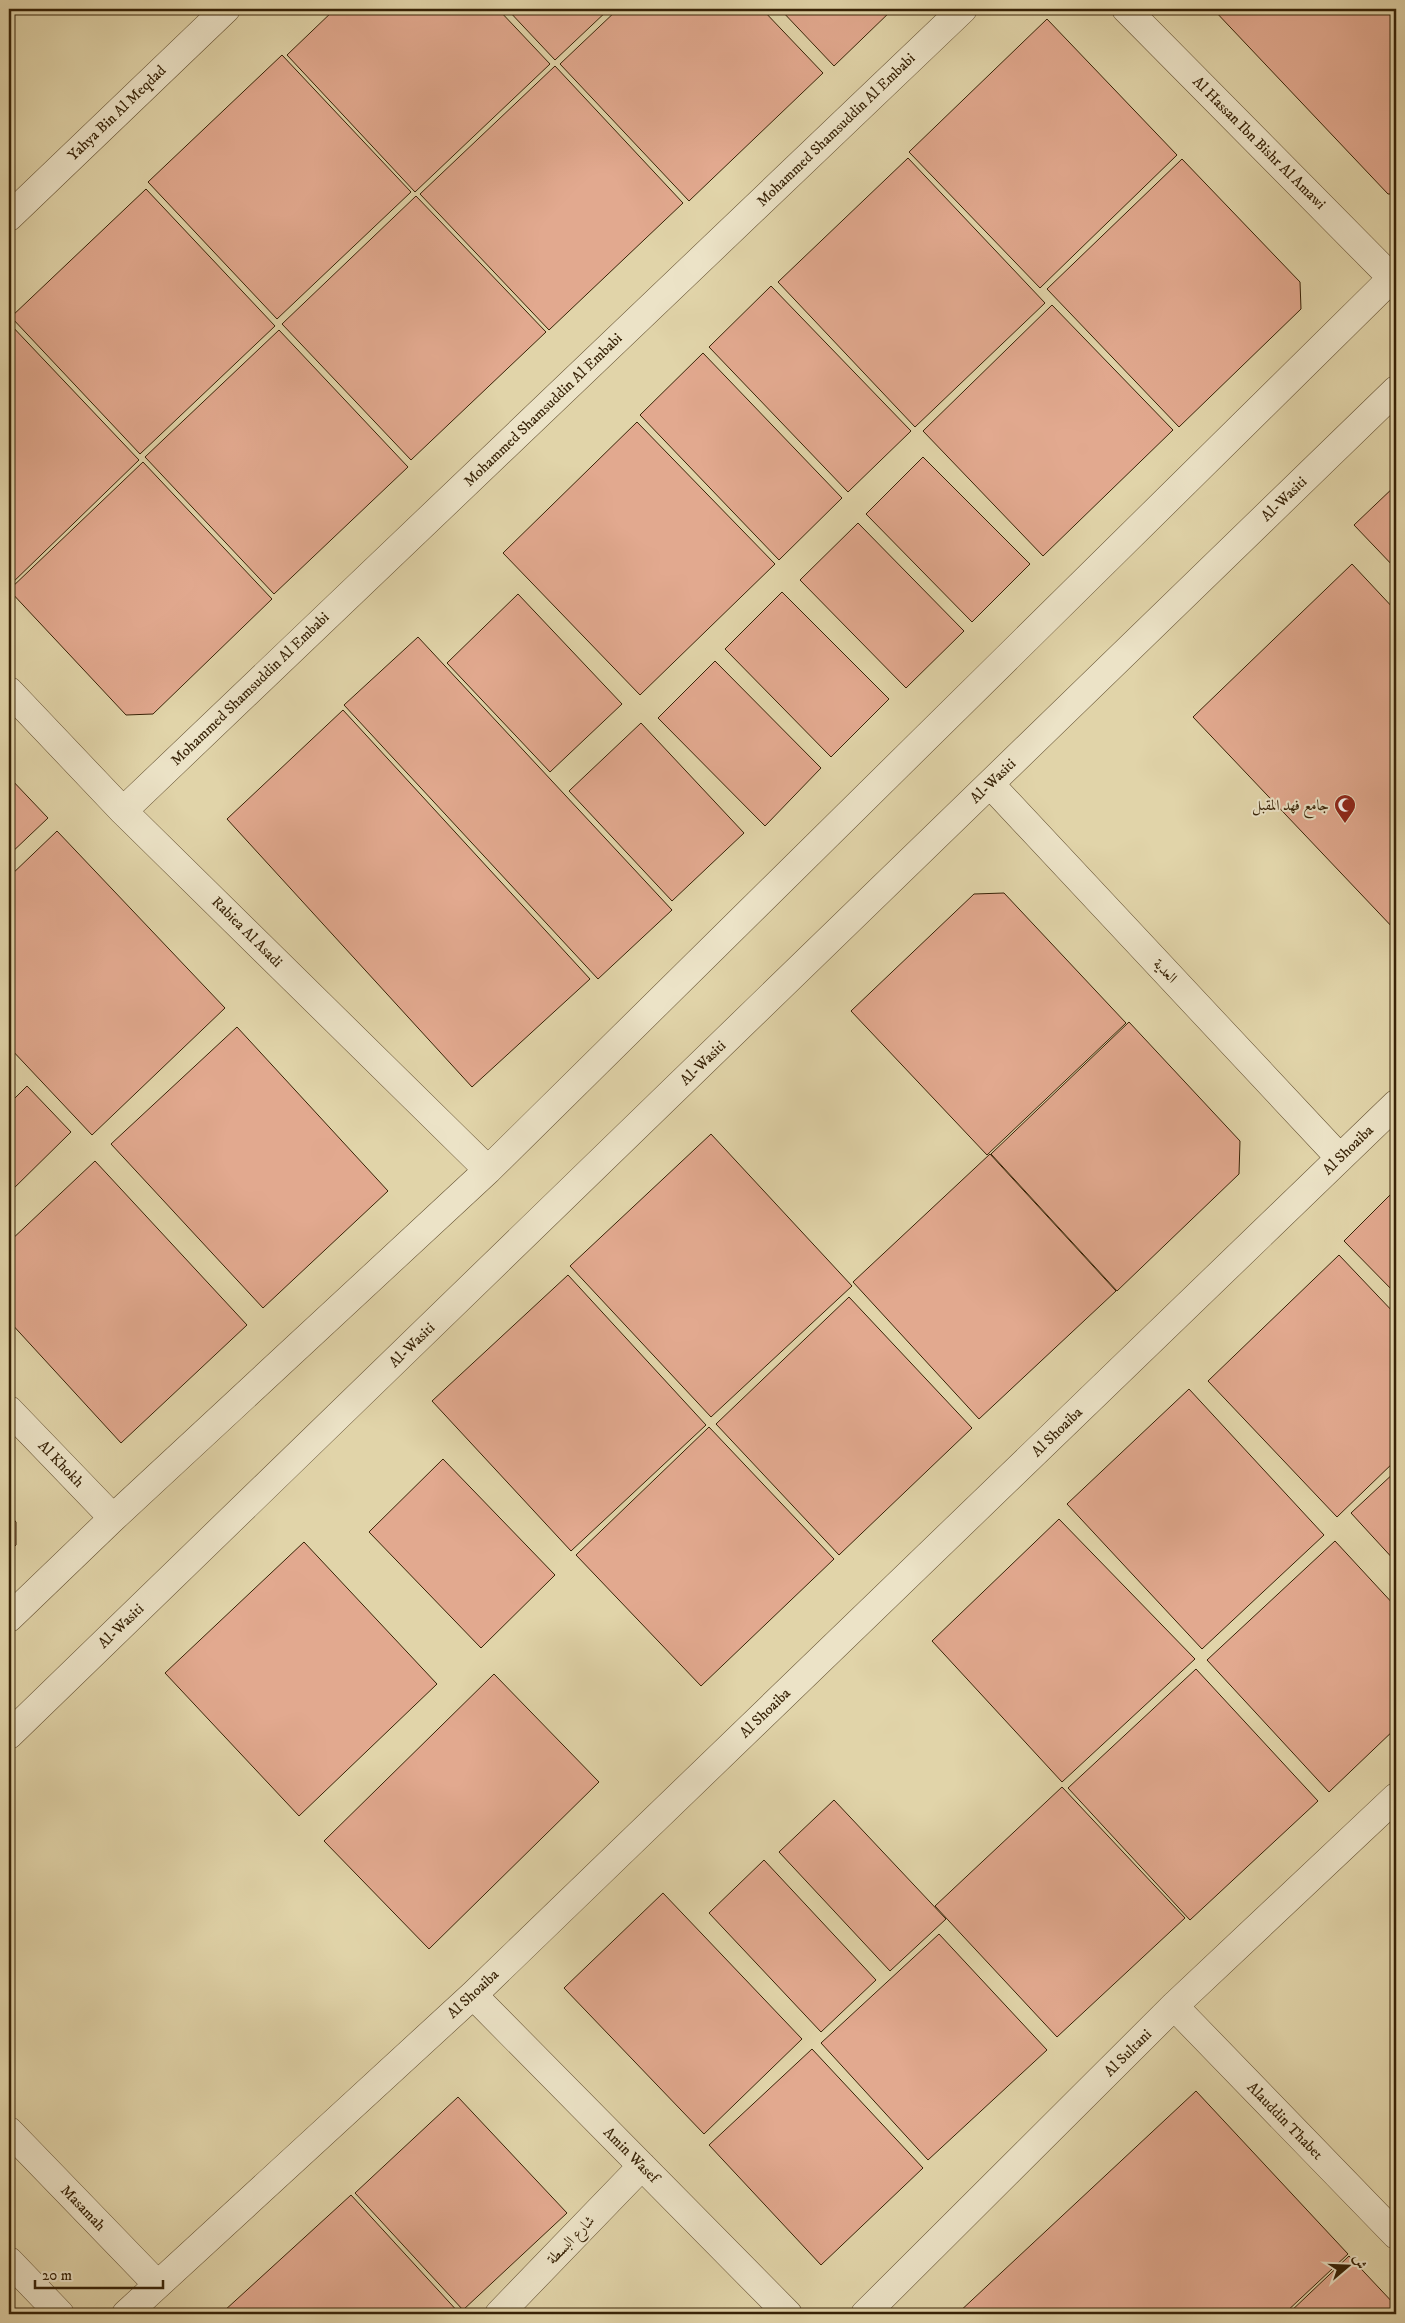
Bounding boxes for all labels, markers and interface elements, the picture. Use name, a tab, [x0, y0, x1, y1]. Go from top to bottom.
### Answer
street label: Mohammed Shamsuddin Al Embabi	[753, 49, 919, 211]
street label: Yahya Bin Al Meqdad	[64, 61, 171, 165]
street label: Al Hassan Ibn Bishr Al Amawi	[1188, 72, 1330, 214]
street label: Mohammed Shamsuddin Al Embabi	[460, 329, 626, 491]
street label: Al-Wasiti	[1257, 472, 1311, 526]
street label: Mohammed Shamsuddin Al Embabi	[167, 608, 333, 770]
street label: Al-Wasiti	[966, 754, 1020, 808]
mosque icon: جامع فهد المقبل	[1333, 793, 1357, 824]
place label: جامع فهد المقبل	[1252, 796, 1329, 819]
street label: Rabiea Al Asadi	[208, 893, 287, 972]
street label: العدية	[1149, 955, 1181, 987]
street label: Al-Wasiti	[676, 1036, 730, 1090]
street label: Al Shoaiba	[1318, 1121, 1378, 1179]
street label: Al-Wasiti	[385, 1318, 439, 1372]
street label: Al Shoaiba	[1027, 1403, 1087, 1461]
street label: Al Khokh	[34, 1436, 88, 1492]
street label: Al-Wasiti	[94, 1599, 148, 1653]
street label: Al Shoaiba	[735, 1684, 795, 1742]
street label: Al Shoaiba	[443, 1965, 503, 2023]
street label: Al Sultani	[1100, 2025, 1156, 2081]
street label: Alauddin Thabet	[1243, 2078, 1327, 2164]
street label: Amin Wasef	[599, 2123, 664, 2188]
street label: Masamah	[56, 2181, 110, 2235]
street label: شارع البسطة	[543, 2211, 601, 2271]
north arrow	[1322, 2240, 1372, 2290]
text: ش	[1349, 2253, 1370, 2272]
scale bar	[35, 2258, 162, 2290]
text: 20 m	[42, 2266, 72, 2285]

